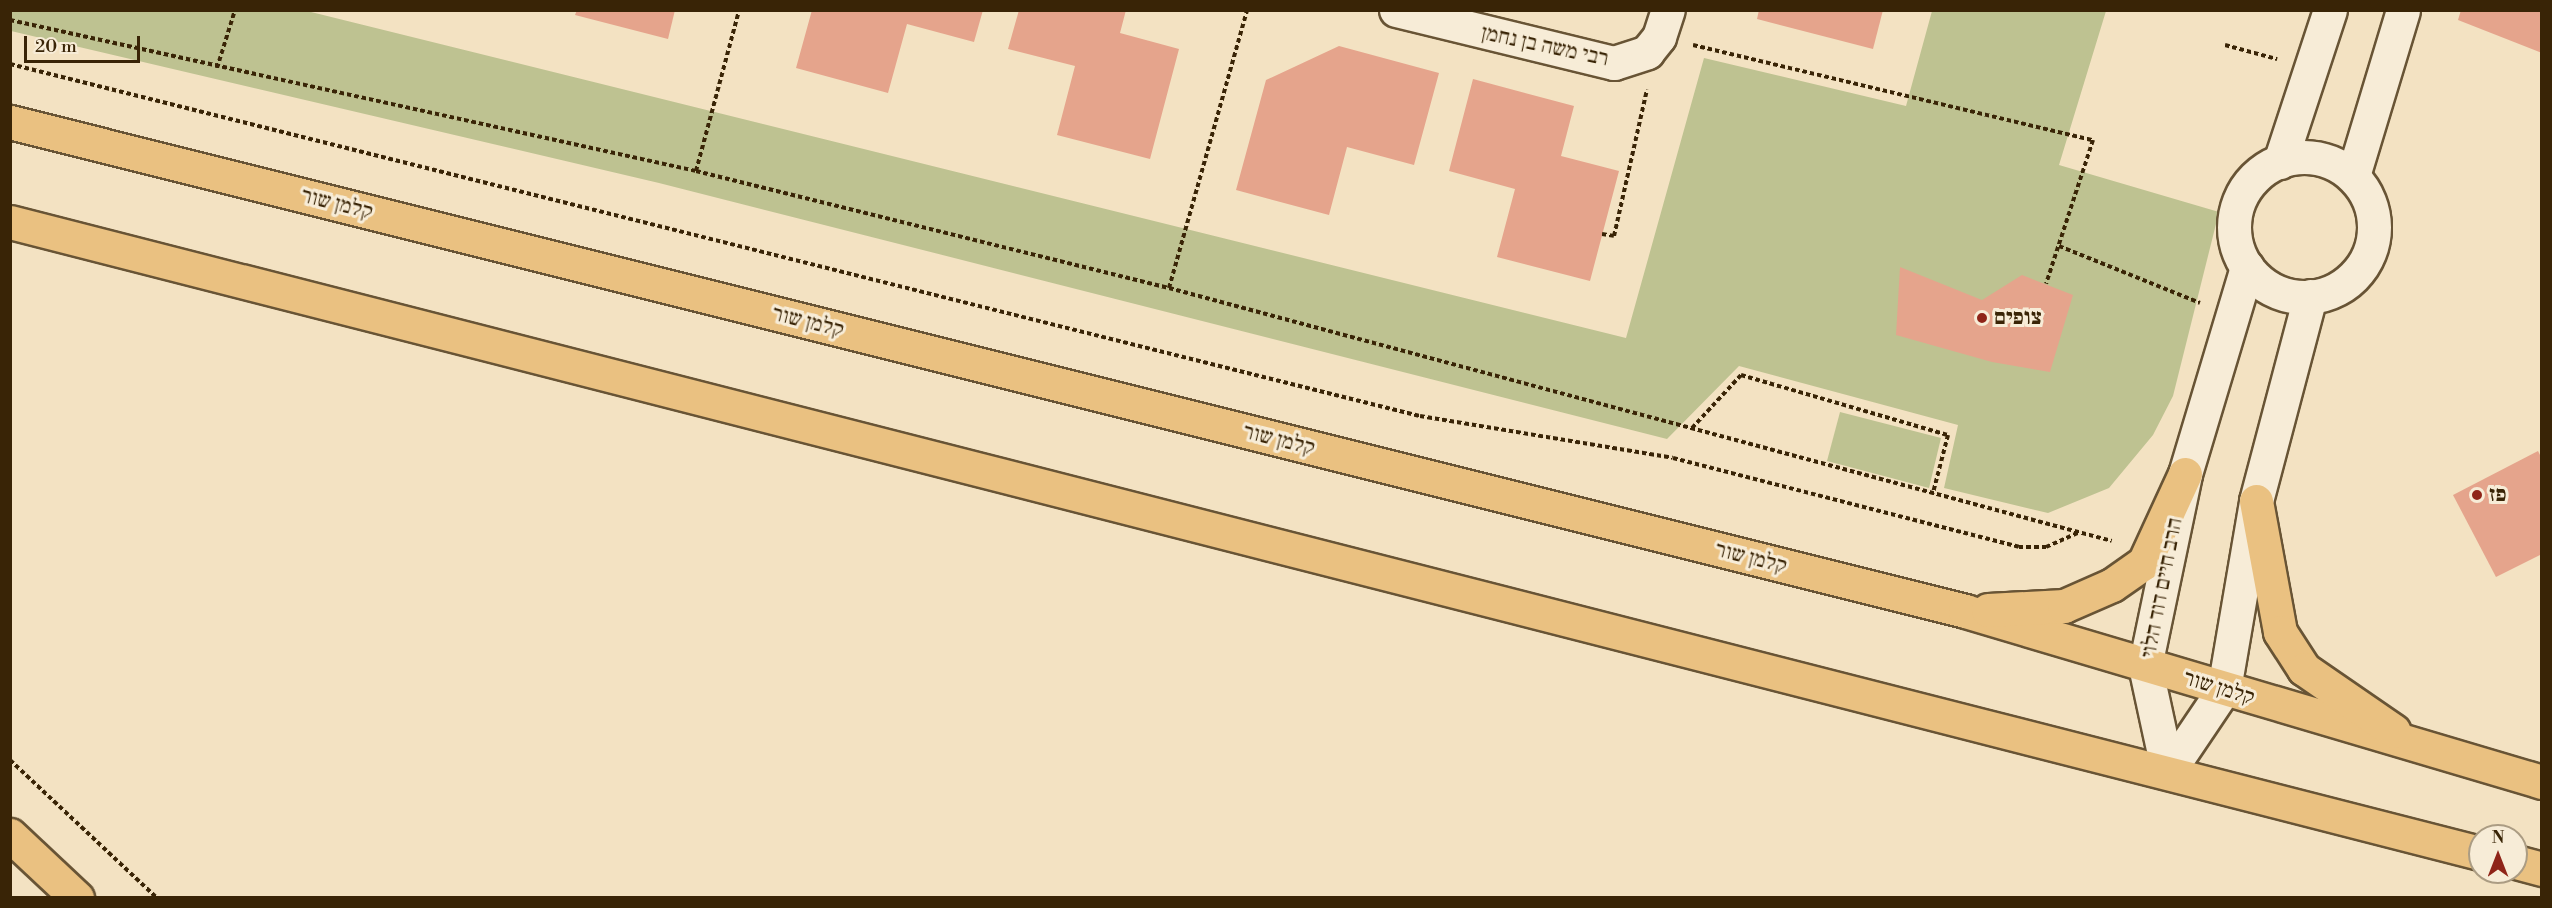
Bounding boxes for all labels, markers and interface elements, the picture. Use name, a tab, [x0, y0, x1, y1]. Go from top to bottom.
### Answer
street label: רבי משה בן נחמן	[1479, 20, 1611, 72]
scale bar	[27, 24, 142, 62]
text: 20 m	[35, 35, 77, 58]
street label: קלמן שור	[298, 182, 376, 226]
street label: קלמן שור	[769, 300, 847, 344]
place label: צופים	[1994, 305, 2042, 331]
marker: צופים	[1975, 311, 1989, 325]
street label: קלמן שור	[1240, 418, 1318, 462]
place label: פז	[2489, 482, 2506, 508]
marker: פז	[2470, 488, 2484, 502]
street label: הרב חיים דוד הלוי	[2135, 516, 2189, 660]
street label: קלמן שור	[1712, 536, 1790, 580]
street label: קלמן שור	[2180, 665, 2258, 711]
north arrow	[2468, 824, 2528, 884]
text: N	[2492, 828, 2504, 848]

